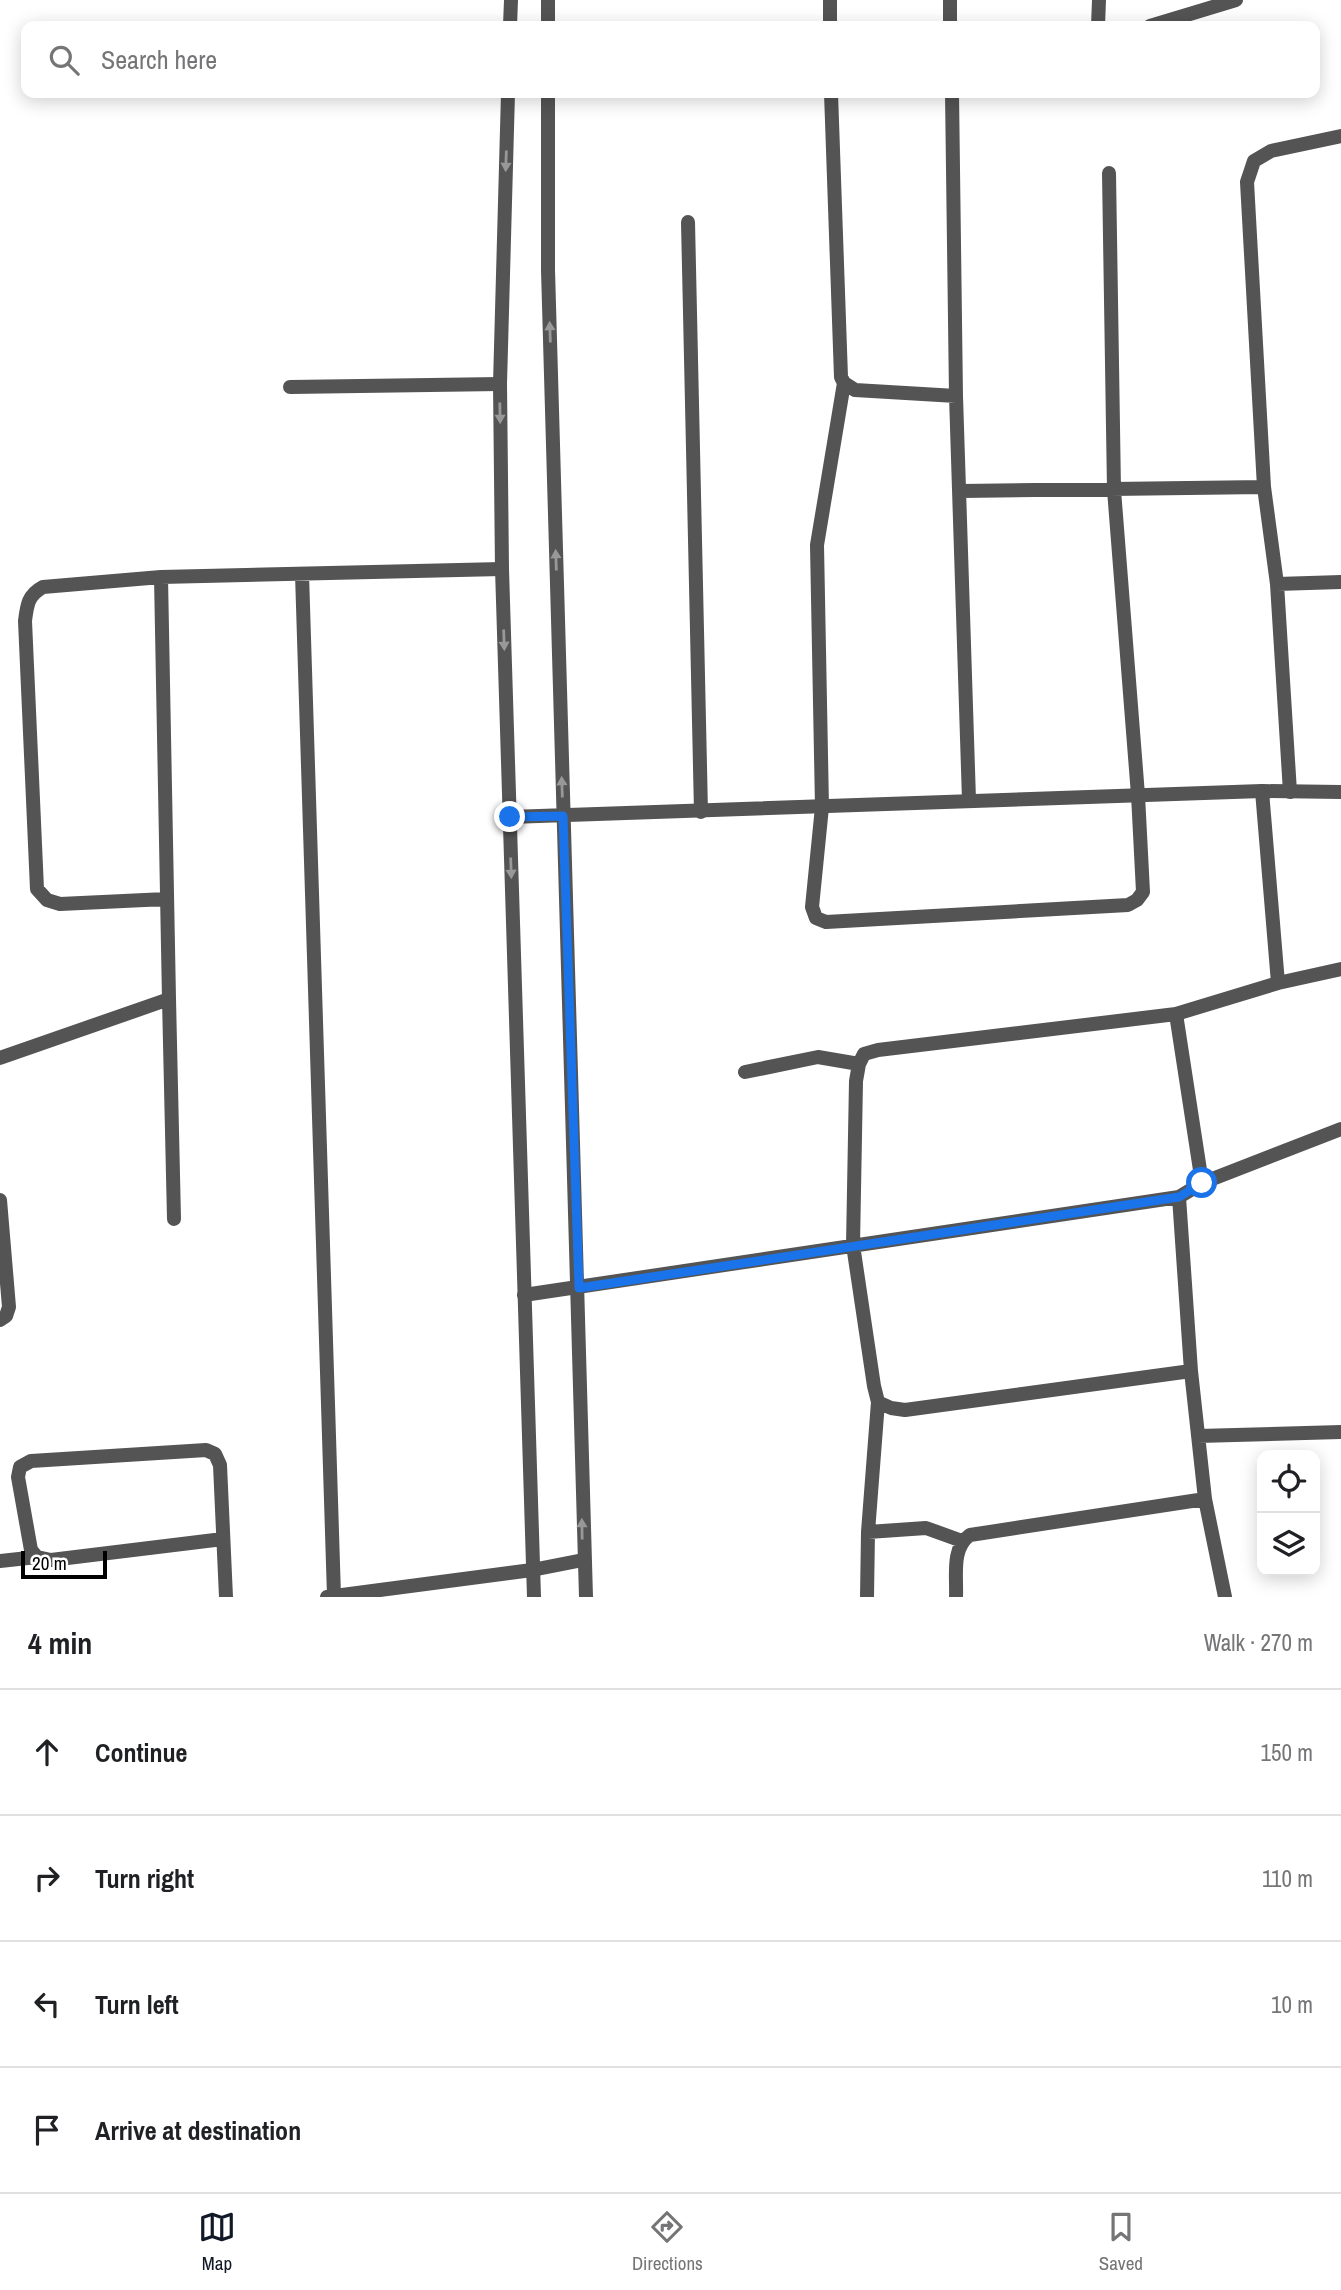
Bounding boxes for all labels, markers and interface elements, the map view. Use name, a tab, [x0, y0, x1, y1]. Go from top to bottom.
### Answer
search box	[21, 21, 1320, 98]
icon: search	[45, 41, 83, 79]
text: Search here	[101, 42, 217, 77]
one-way arrow	[501, 150, 512, 172]
one-way arrow	[544, 321, 556, 343]
one-way arrow	[494, 402, 506, 424]
one-way arrow	[550, 548, 562, 570]
one-way arrow	[499, 630, 510, 652]
one-way arrow	[556, 776, 568, 798]
route end	[494, 801, 525, 832]
one-way arrow	[506, 857, 517, 879]
route start	[1186, 1167, 1217, 1198]
map controls	[1257, 1450, 1320, 1576]
button: locate	[1257, 1450, 1320, 1513]
button: layers	[1257, 1513, 1320, 1576]
one-way arrow	[577, 1518, 588, 1540]
scale bar	[21, 1548, 107, 1580]
text: 20 m	[32, 1550, 67, 1576]
text: 4 min	[28, 1623, 92, 1663]
text: Walk · 270 m	[1204, 1627, 1313, 1658]
icon: ahead	[28, 1733, 66, 1771]
text: Continue	[95, 1735, 187, 1770]
text: 150 m	[1261, 1737, 1313, 1768]
icon: right	[28, 1859, 66, 1897]
text: Turn right	[95, 1861, 194, 1896]
text: 110 m	[1262, 1863, 1313, 1894]
icon: left	[28, 1985, 66, 2023]
text: Turn left	[95, 1987, 179, 2022]
text: 10 m	[1271, 1989, 1313, 2020]
icon: arrive	[28, 2111, 66, 2149]
text: Arrive at destination	[95, 2113, 301, 2148]
tab: Map	[198, 2208, 236, 2276]
tab: Directions	[632, 2208, 703, 2276]
tab: Saved	[1099, 2208, 1143, 2276]

